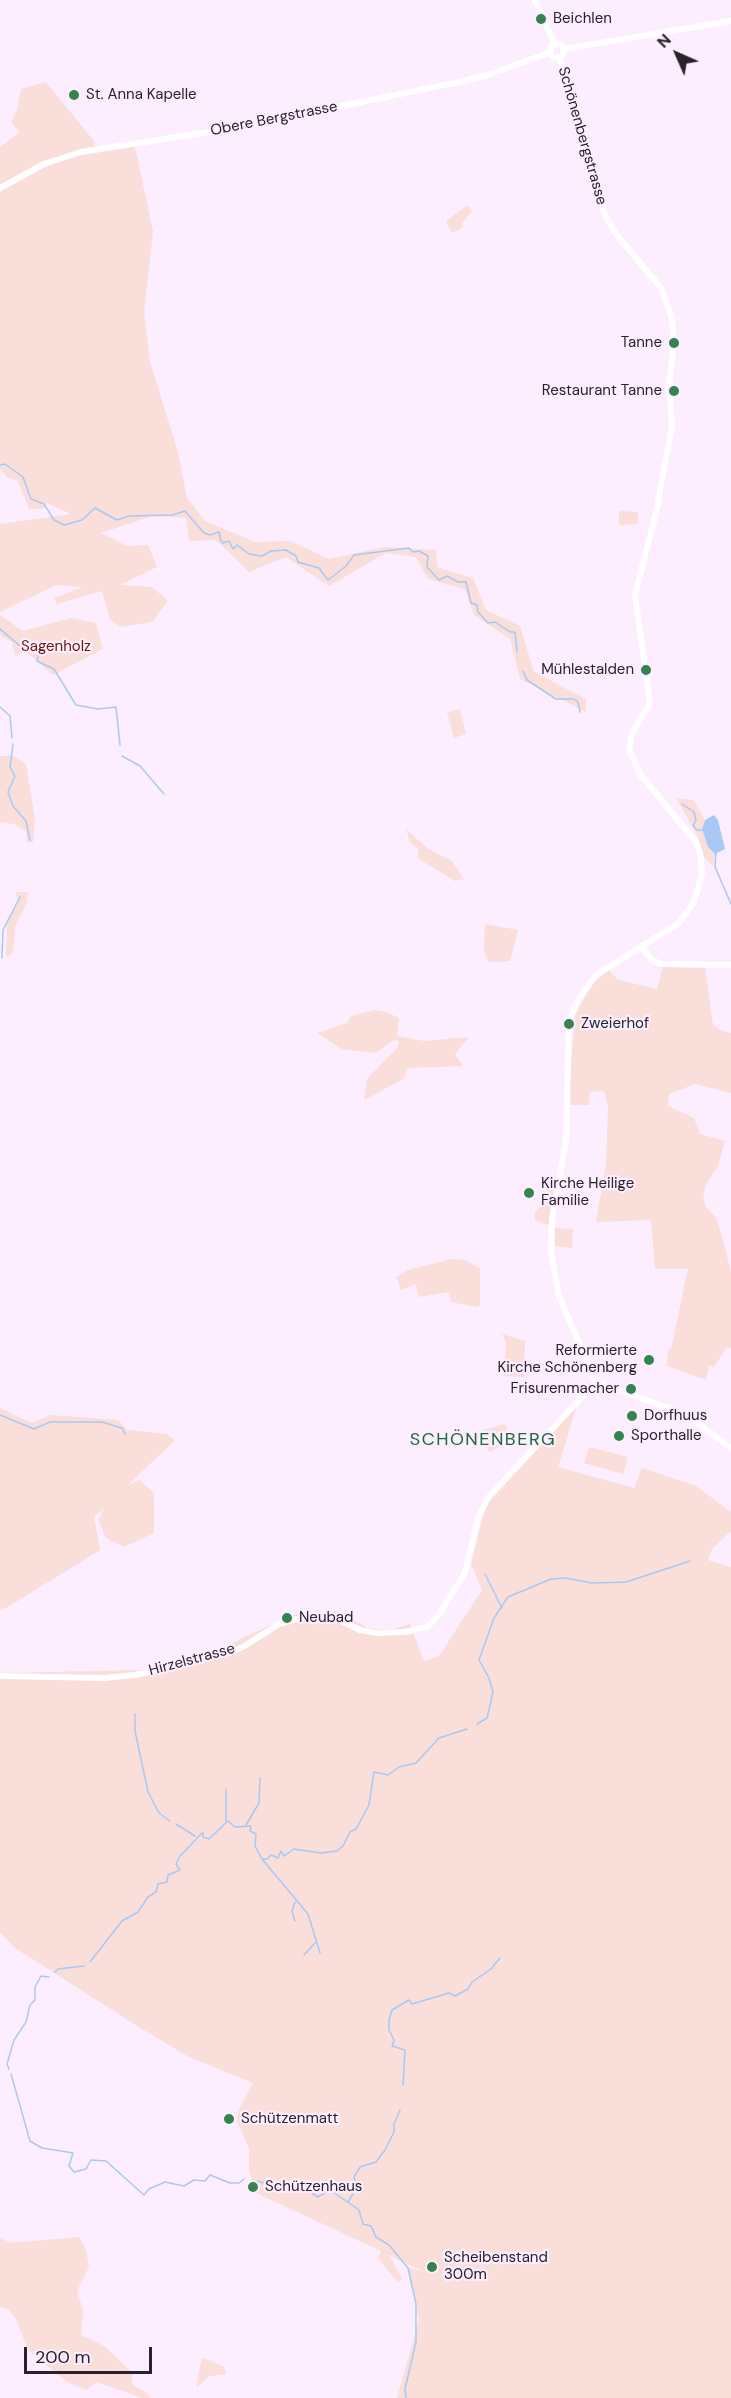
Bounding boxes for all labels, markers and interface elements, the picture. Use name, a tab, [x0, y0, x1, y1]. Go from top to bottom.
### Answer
place label: Beichlen	[553, 10, 612, 28]
marker: Beichlen	[534, 12, 548, 26]
north arrow	[647, 24, 707, 84]
text: N	[652, 29, 675, 52]
street label: Schönenbergstrasse	[554, 65, 610, 207]
place label: St. Anna Kapelle	[86, 86, 197, 104]
marker: St. Anna Kapelle	[67, 88, 81, 102]
street label: Obere Bergstrasse	[209, 98, 339, 140]
place label: Tanne	[621, 334, 662, 352]
marker: Tanne	[667, 336, 681, 350]
place label: Restaurant Tanne	[542, 382, 662, 400]
marker: Restaurant Tanne	[667, 384, 681, 398]
park label: Sagenholz	[21, 638, 91, 656]
place label: Mühlestalden	[541, 661, 634, 679]
marker: Mühlestalden	[639, 663, 653, 677]
place label: Zweierhof	[581, 1015, 649, 1033]
marker: Zweierhof	[562, 1017, 576, 1031]
place label: Kirche Heilige Familie	[541, 1175, 634, 1210]
marker: Kirche Heilige Familie	[522, 1186, 536, 1200]
place label: Reformierte Kirche Schönenberg	[497, 1342, 637, 1377]
marker: Reformierte Kirche Schönenberg	[642, 1353, 656, 1367]
place label: Frisurenmacher	[511, 1380, 619, 1398]
marker: Frisurenmacher	[624, 1382, 638, 1396]
place label: Dorfhuus	[644, 1407, 707, 1425]
marker: Dorfhuus	[625, 1409, 639, 1423]
place label: Sporthalle	[631, 1427, 701, 1445]
district label: SCHÖNENBERG	[410, 1429, 556, 1451]
marker: Sporthalle	[612, 1429, 626, 1443]
place label: Neubad	[299, 1609, 353, 1627]
marker: Neubad	[280, 1611, 294, 1625]
street label: Hirzelstrasse	[147, 1640, 237, 1680]
place label: Schützenmatt	[241, 2110, 338, 2128]
marker: Schützenmatt	[222, 2112, 236, 2126]
place label: Schützenhaus	[265, 2178, 362, 2196]
marker: Schützenhaus	[246, 2180, 260, 2194]
place label: Scheibenstand 300m	[444, 2249, 548, 2284]
marker: Scheibenstand 300m	[425, 2260, 439, 2274]
scale bar	[27, 2335, 154, 2373]
text: 200 m	[35, 2345, 91, 2369]

